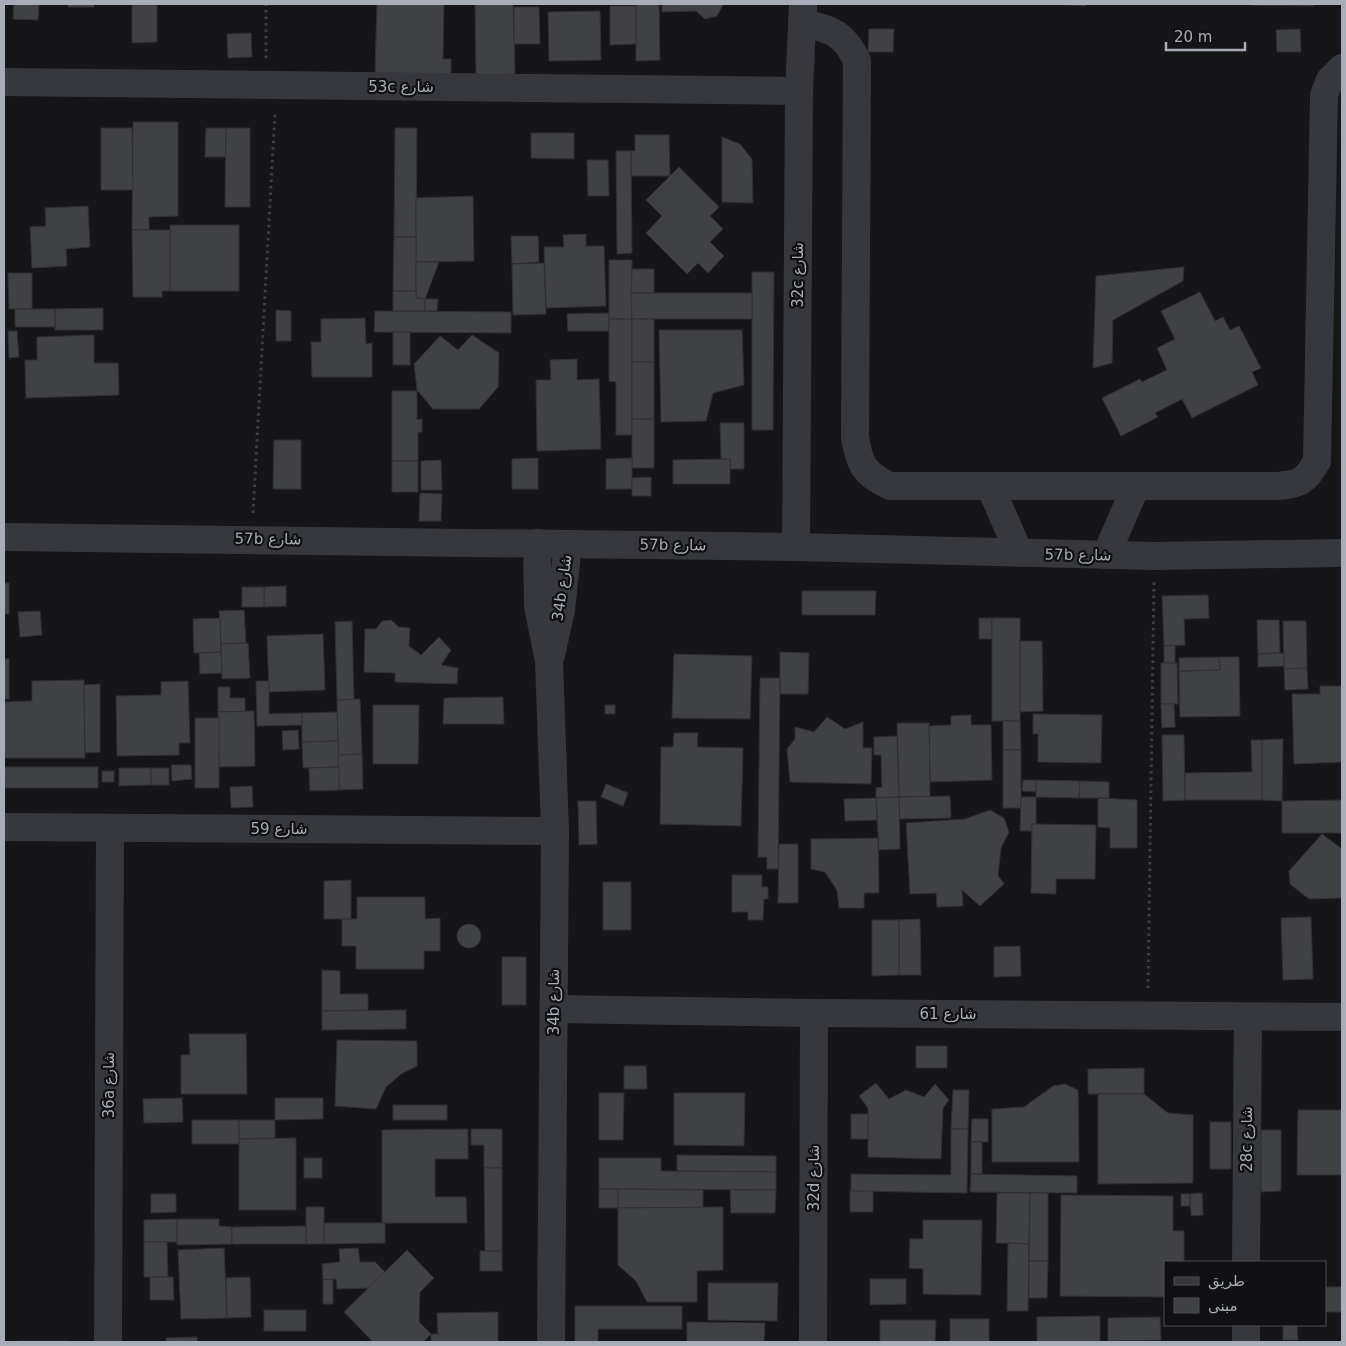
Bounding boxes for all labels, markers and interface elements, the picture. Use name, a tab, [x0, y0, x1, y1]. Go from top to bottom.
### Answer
scale bar	[1166, 20, 1245, 52]
text: 20 m	[1174, 28, 1212, 46]
street label: 53c شارع	[368, 78, 434, 96]
street label: 32c شارع	[789, 242, 807, 308]
street label: 57b شارع	[234, 529, 302, 549]
street label: 57b شارع	[639, 535, 707, 555]
street label: 57b شارع	[1044, 545, 1112, 565]
street label: 34b شارع	[548, 554, 576, 622]
street label: شارع 59	[250, 820, 308, 838]
street label: 34b شارع	[545, 969, 563, 1035]
street label: شارع 61	[919, 1005, 977, 1023]
street label: 36a شارع	[100, 1052, 118, 1118]
street label: 28c شارع	[1238, 1106, 1256, 1172]
street label: 32d شارع	[805, 1145, 823, 1211]
legend	[1164, 1261, 1326, 1326]
text: طريق	[1208, 1272, 1245, 1290]
text: مبنى	[1208, 1297, 1238, 1315]

